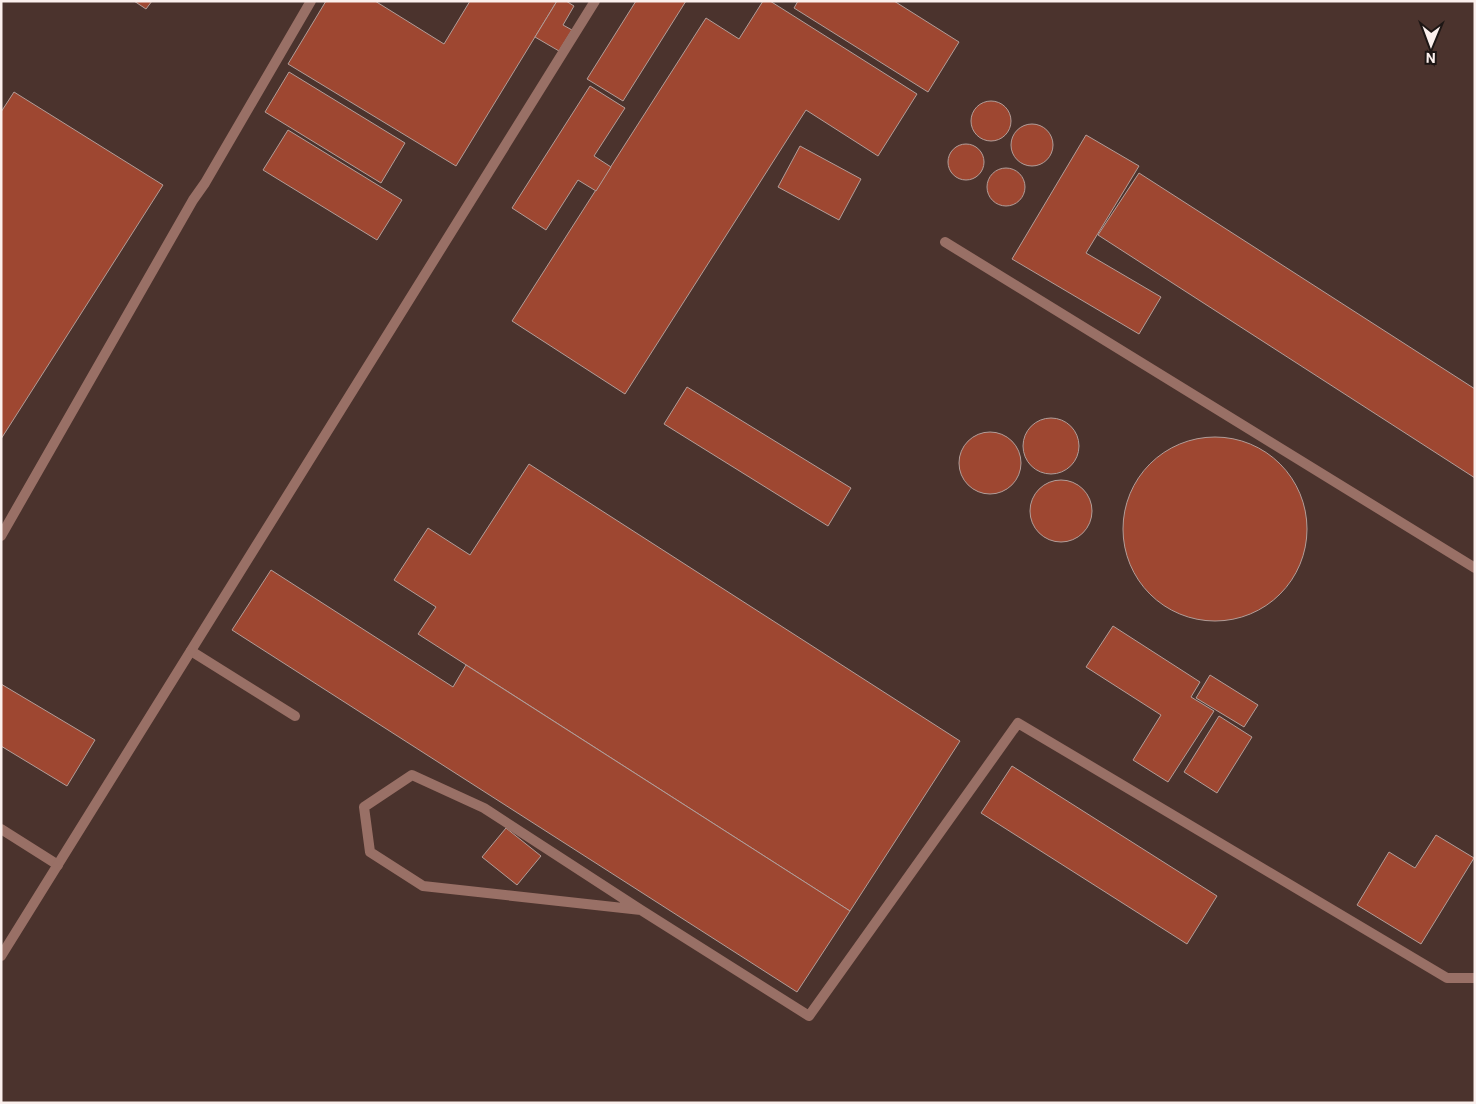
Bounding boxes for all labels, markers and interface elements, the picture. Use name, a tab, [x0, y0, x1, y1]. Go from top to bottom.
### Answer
north arrow	[1406, 20, 1456, 70]
text: N	[1426, 50, 1436, 66]

